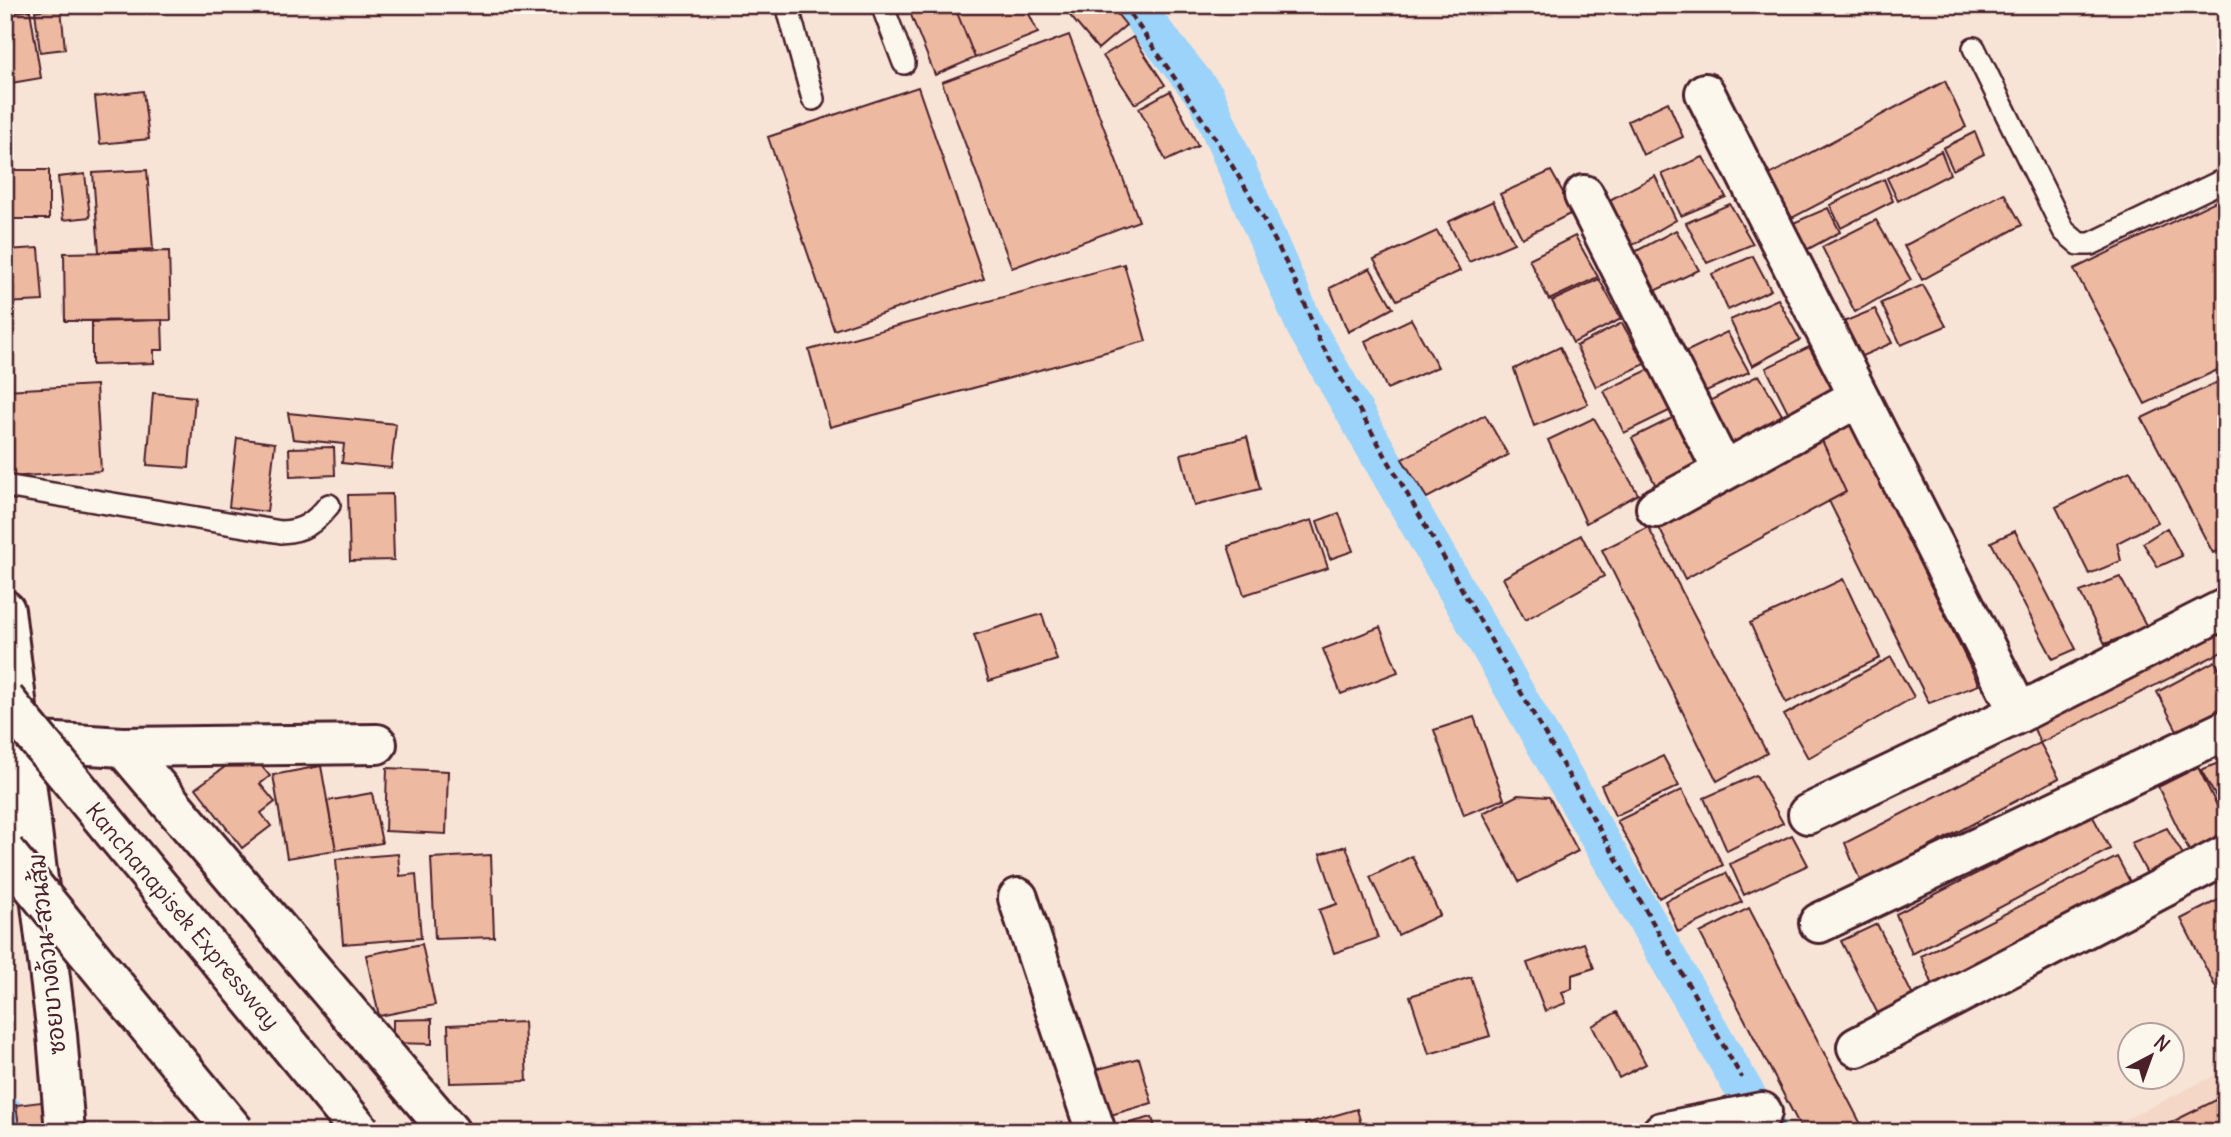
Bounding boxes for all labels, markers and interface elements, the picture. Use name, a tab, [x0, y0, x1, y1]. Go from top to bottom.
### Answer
street label: Kanchanapisek Expressway	[80, 796, 287, 1035]
street label: ซอยบางด้วน-สวนส้ม	[22, 852, 71, 1056]
north arrow	[2116, 1021, 2186, 1092]
text: N	[2149, 1030, 2175, 1057]

